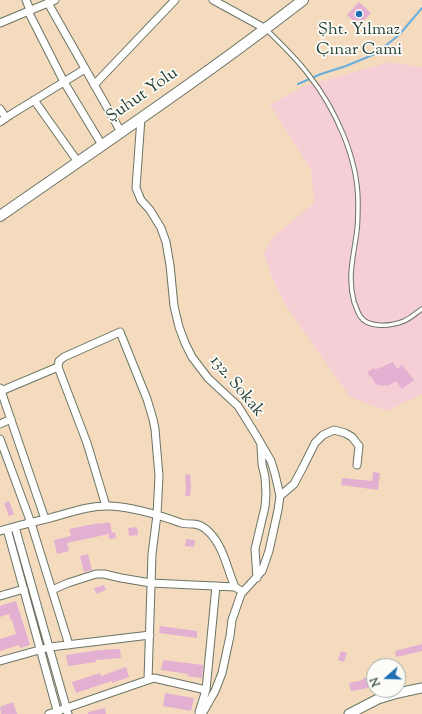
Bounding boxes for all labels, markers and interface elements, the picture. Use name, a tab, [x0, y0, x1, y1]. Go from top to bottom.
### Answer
marker: Şht. Yılmaz Çınar Cami	[354, 9, 364, 19]
place label: Şht. Yılmaz Çınar Cami	[316, 21, 402, 61]
street label: Şuhut Yolu	[103, 64, 183, 128]
street label: 132. Sokak	[204, 352, 268, 422]
north arrow	[366, 658, 406, 698]
text: N	[367, 675, 385, 689]

